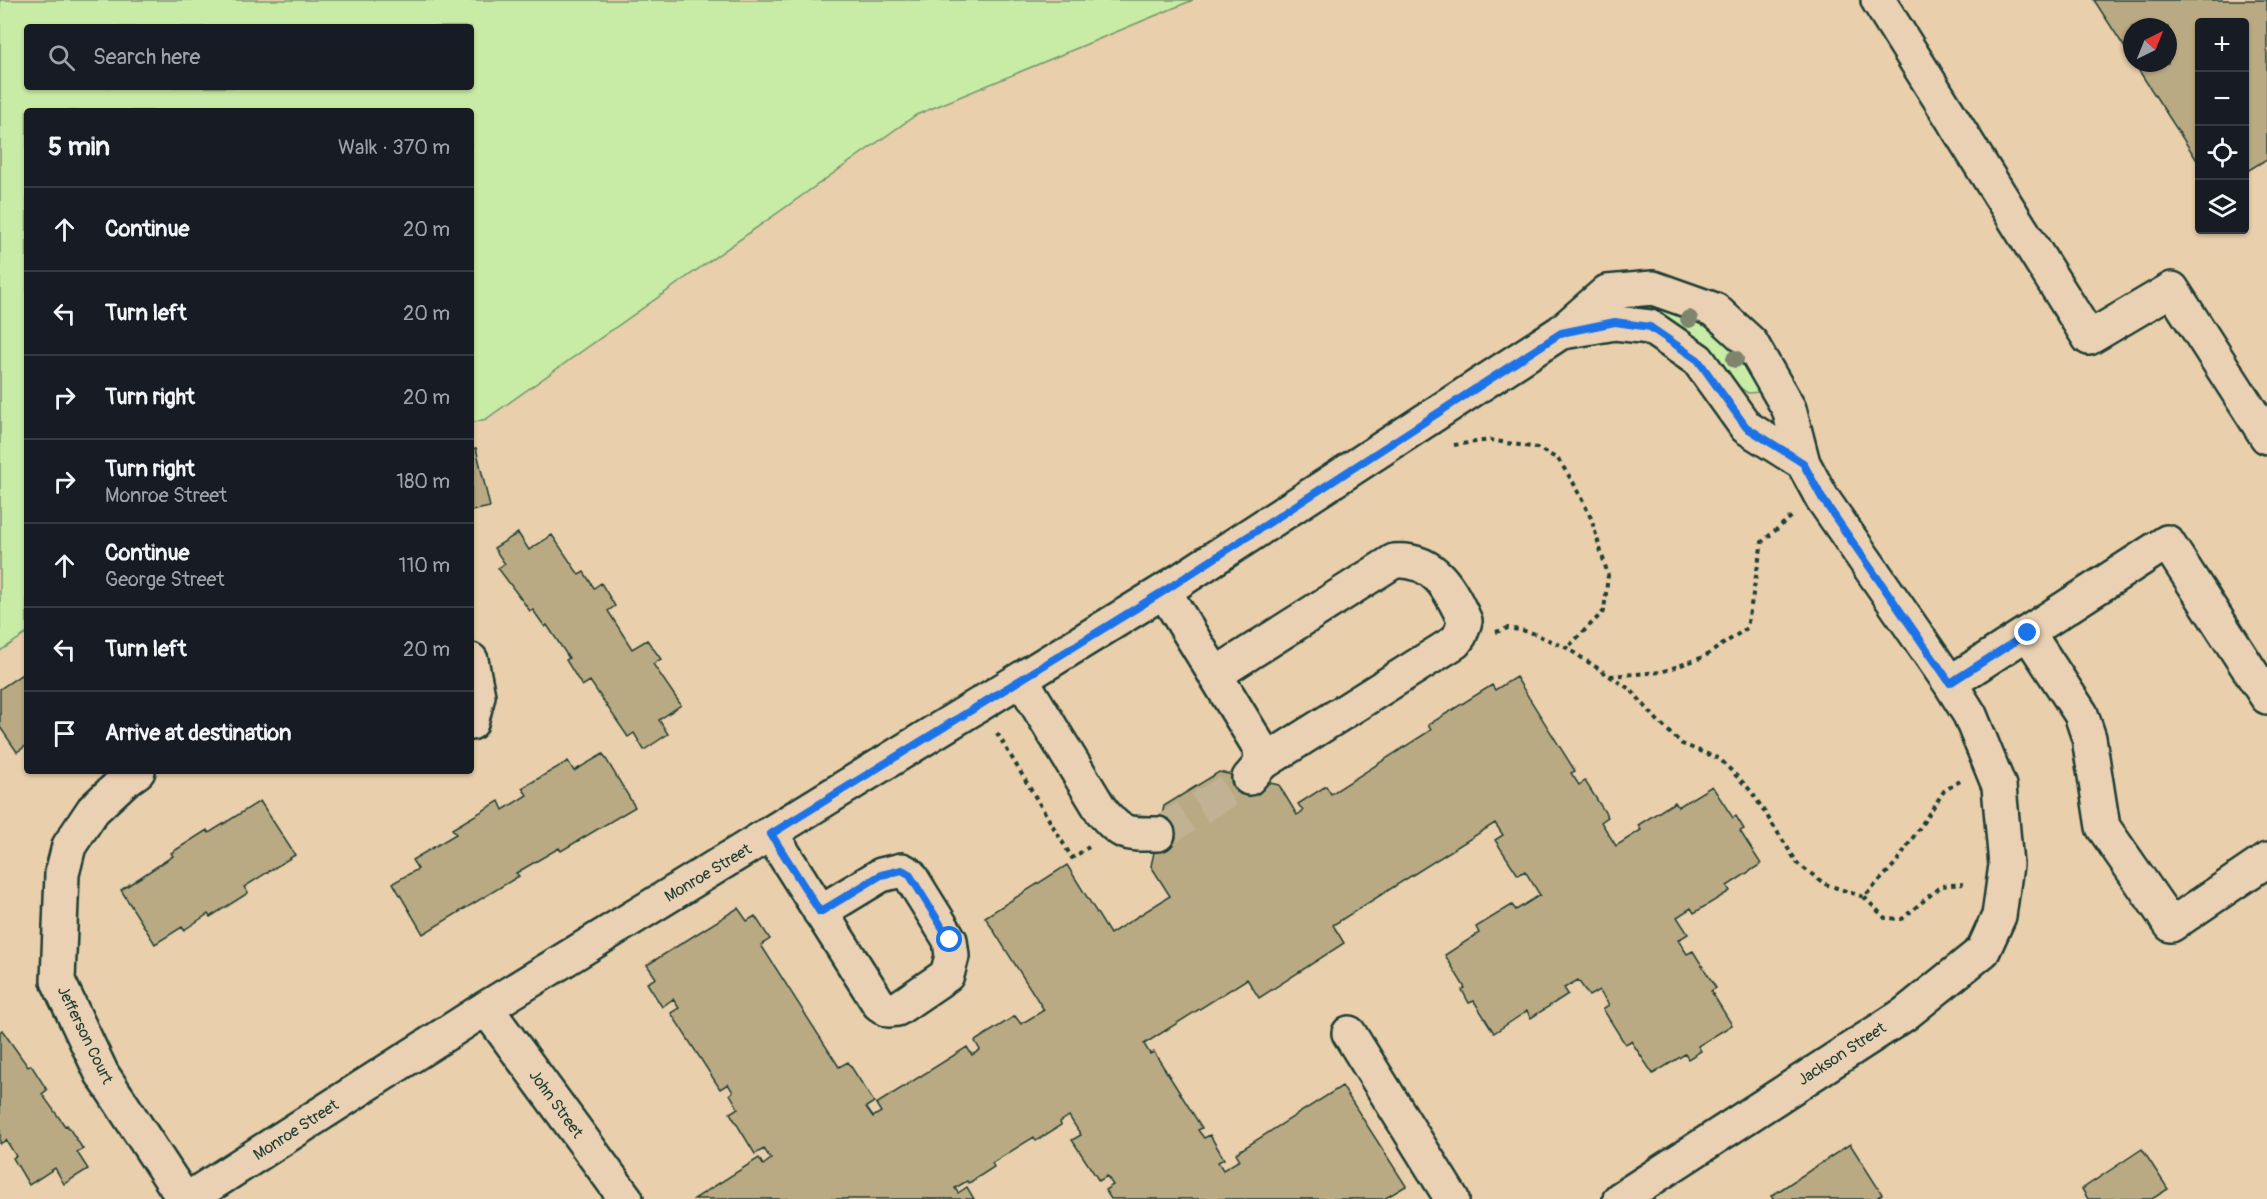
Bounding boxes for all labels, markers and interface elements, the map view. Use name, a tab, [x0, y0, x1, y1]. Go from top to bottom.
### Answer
north arrow	[2123, 18, 2177, 72]
map controls	[2195, 18, 2249, 234]
button: +	[2195, 18, 2249, 72]
search box	[24, 24, 474, 90]
icon: search	[45, 41, 78, 74]
text: Search here	[93, 43, 200, 71]
button: −	[2195, 72, 2249, 126]
button: locate	[2195, 126, 2249, 180]
text: 5 min	[48, 131, 110, 163]
text: Walk · 370 m	[338, 135, 450, 160]
button: layers	[2195, 180, 2249, 234]
icon: ahead	[48, 213, 81, 246]
text: Continue	[105, 215, 189, 243]
text: 20 m	[403, 217, 450, 242]
icon: left	[48, 297, 81, 330]
text: Turn left	[105, 299, 187, 327]
text: 20 m	[403, 301, 450, 326]
icon: right	[48, 381, 81, 414]
text: Turn right	[105, 383, 195, 411]
text: 20 m	[403, 385, 450, 410]
text: Turn right	[105, 455, 195, 483]
icon: right	[48, 465, 81, 498]
text: 180 m	[396, 469, 450, 494]
text: Monroe Street	[105, 483, 227, 508]
text: Continue	[105, 539, 189, 567]
icon: ahead	[48, 549, 81, 582]
text: 110 m	[399, 553, 450, 578]
text: George Street	[105, 567, 225, 592]
route end	[2014, 619, 2040, 645]
icon: left	[48, 633, 81, 666]
text: Turn left	[105, 635, 187, 663]
text: 20 m	[403, 637, 450, 662]
icon: arrive	[48, 717, 81, 750]
text: Arrive at destination	[105, 719, 291, 747]
street label: Monroe Street	[661, 839, 756, 907]
route start	[936, 926, 962, 952]
street label: Jefferson Court	[53, 983, 118, 1088]
street label: Jackson Street	[1794, 1018, 1890, 1090]
street label: John Street	[524, 1066, 588, 1143]
street label: Monroe Street	[250, 1095, 343, 1165]

